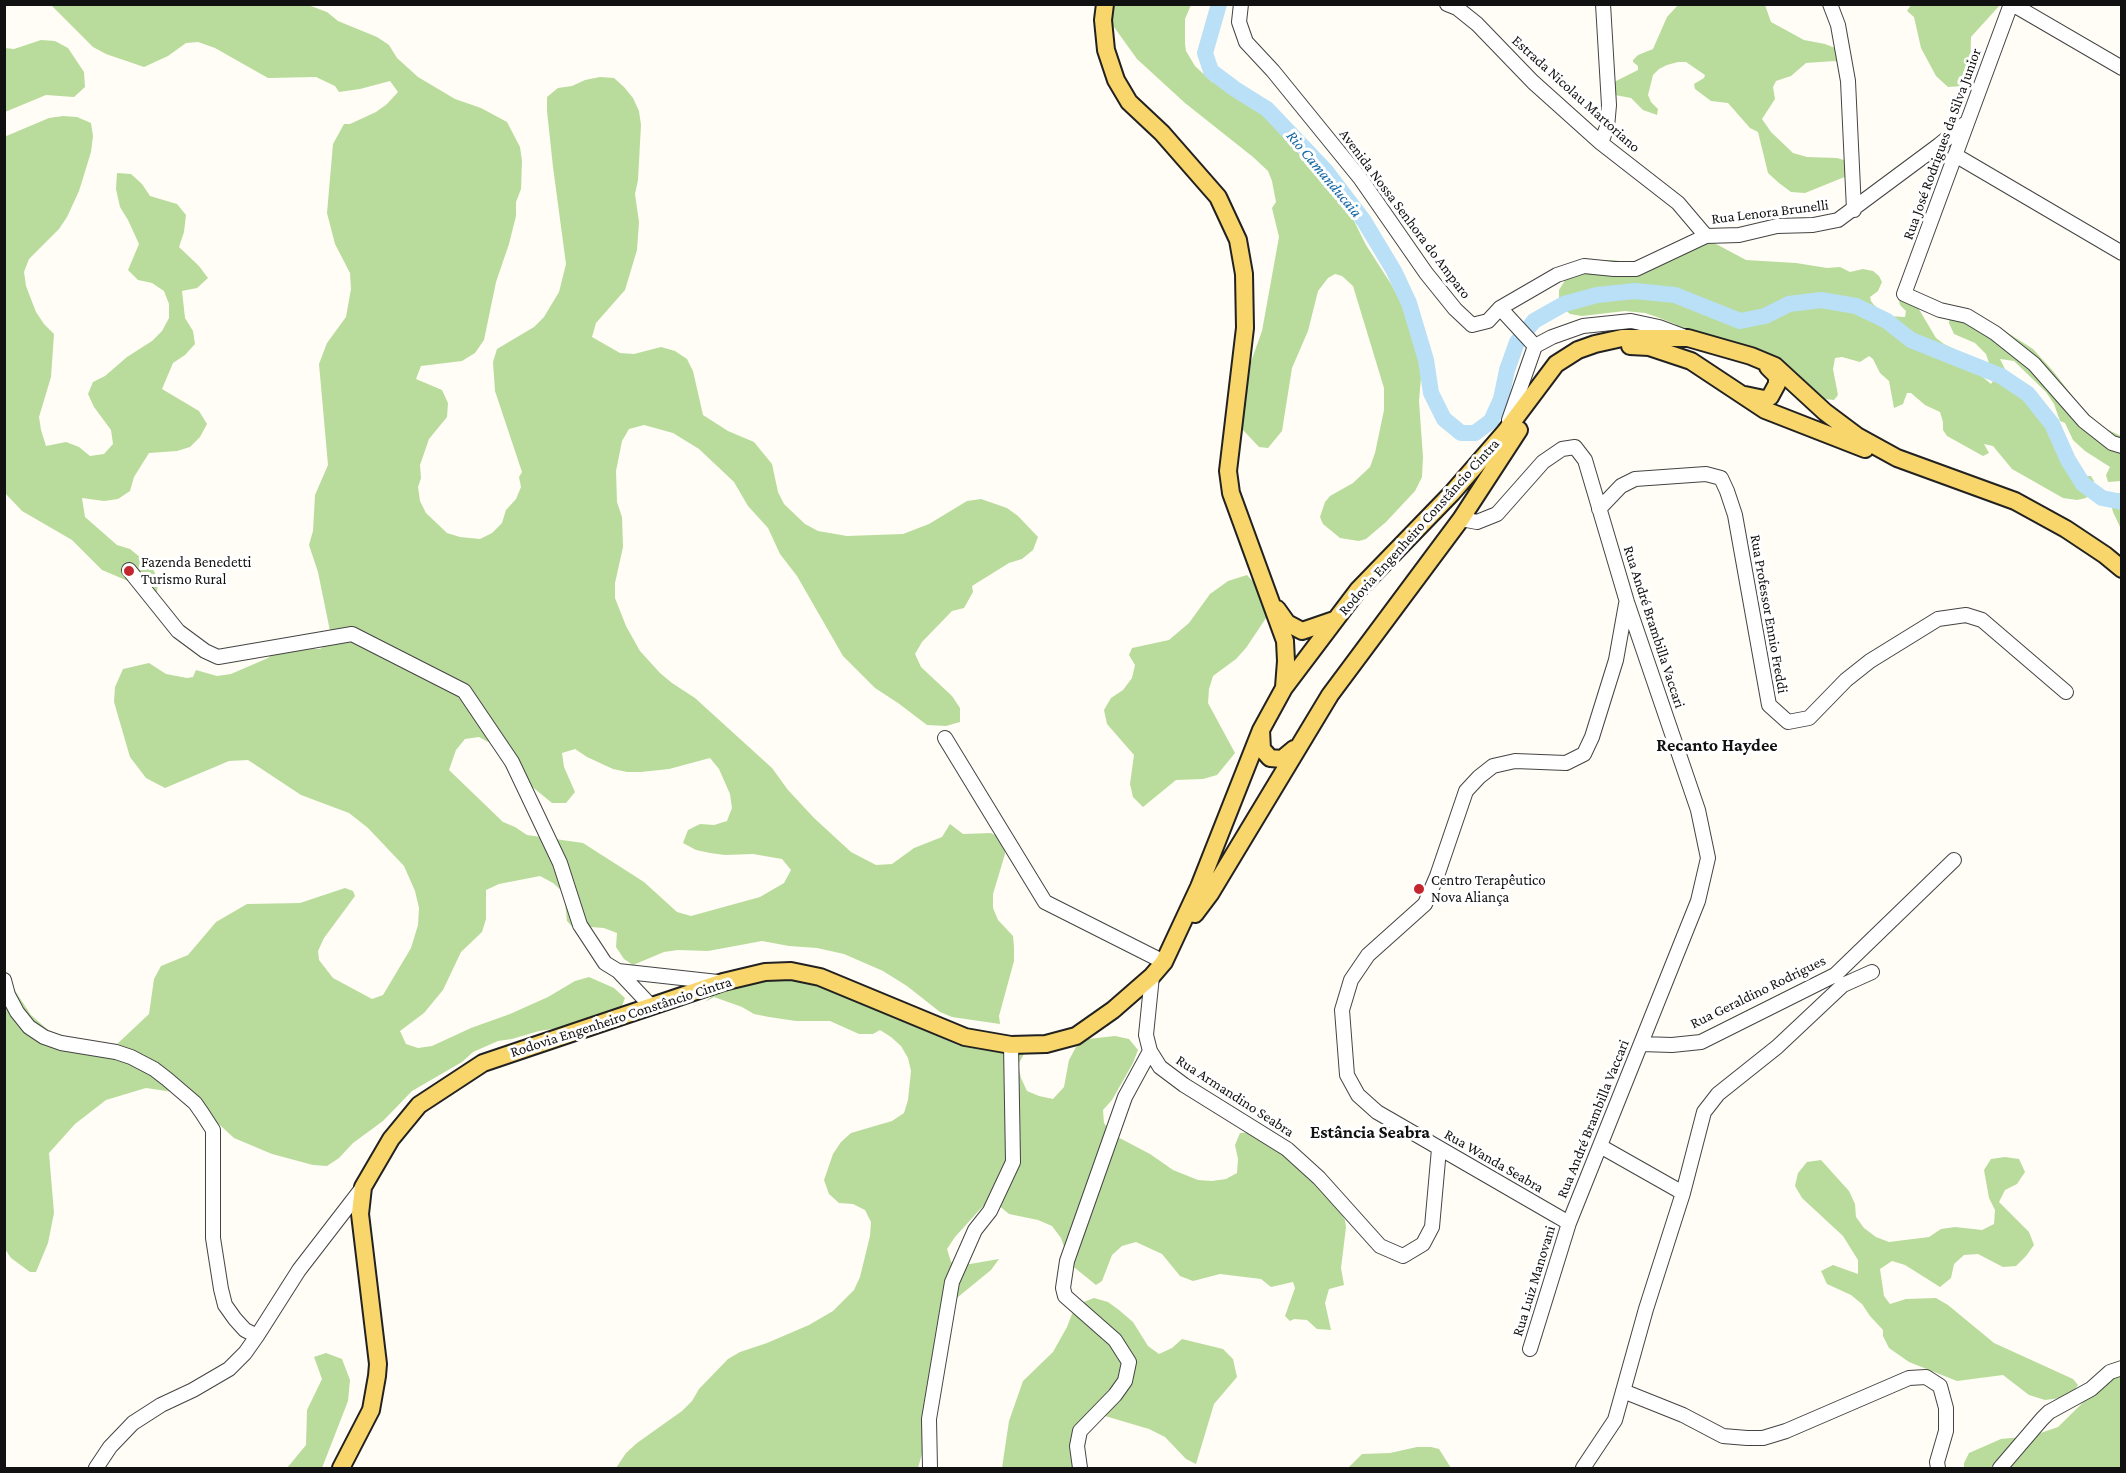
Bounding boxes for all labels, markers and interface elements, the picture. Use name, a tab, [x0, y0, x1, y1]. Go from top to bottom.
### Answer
street label: Estrada Nicolau Martoriano	[1508, 32, 1644, 156]
street label: Rua José Rodrigues da Silva Junior	[1899, 46, 1985, 242]
street label: Avenida Nossa Senhora do Amparo	[1335, 126, 1475, 302]
water label: Rio Camanducaia	[1282, 127, 1366, 221]
street label: Rua Lenora Brunelli	[1710, 196, 1830, 228]
street label: Rodovia Engenheiro Constâncio Cintra	[1335, 435, 1503, 619]
street label: Rua Professor Ennio Freddi	[1746, 533, 1792, 695]
street label: Rua André Brambilla Vaccari	[1619, 544, 1689, 710]
place label: Fazenda Benedetti Turismo Rural	[141, 553, 251, 588]
marker: Fazenda Benedetti Turismo Rural	[122, 564, 136, 578]
district label: Recanto Haydee	[1656, 734, 1778, 756]
place label: Centro Terapêutico Nova Aliança	[1431, 871, 1546, 906]
marker: Centro Terapêutico Nova Aliança	[1412, 882, 1426, 896]
street label: Rua Geraldino Rodrigues	[1687, 951, 1829, 1033]
street label: Rodovia Engenheiro Constâncio Cintra	[508, 973, 734, 1061]
street label: Rua André Brambilla Vaccari	[1553, 1037, 1633, 1201]
street label: Rua Armandino Seabra	[1173, 1051, 1297, 1141]
district label: Estância Seabra	[1310, 1121, 1430, 1143]
street label: Rua Wanda Seabra	[1441, 1125, 1547, 1197]
street label: Rua Luiz Manovani	[1509, 1223, 1559, 1339]

